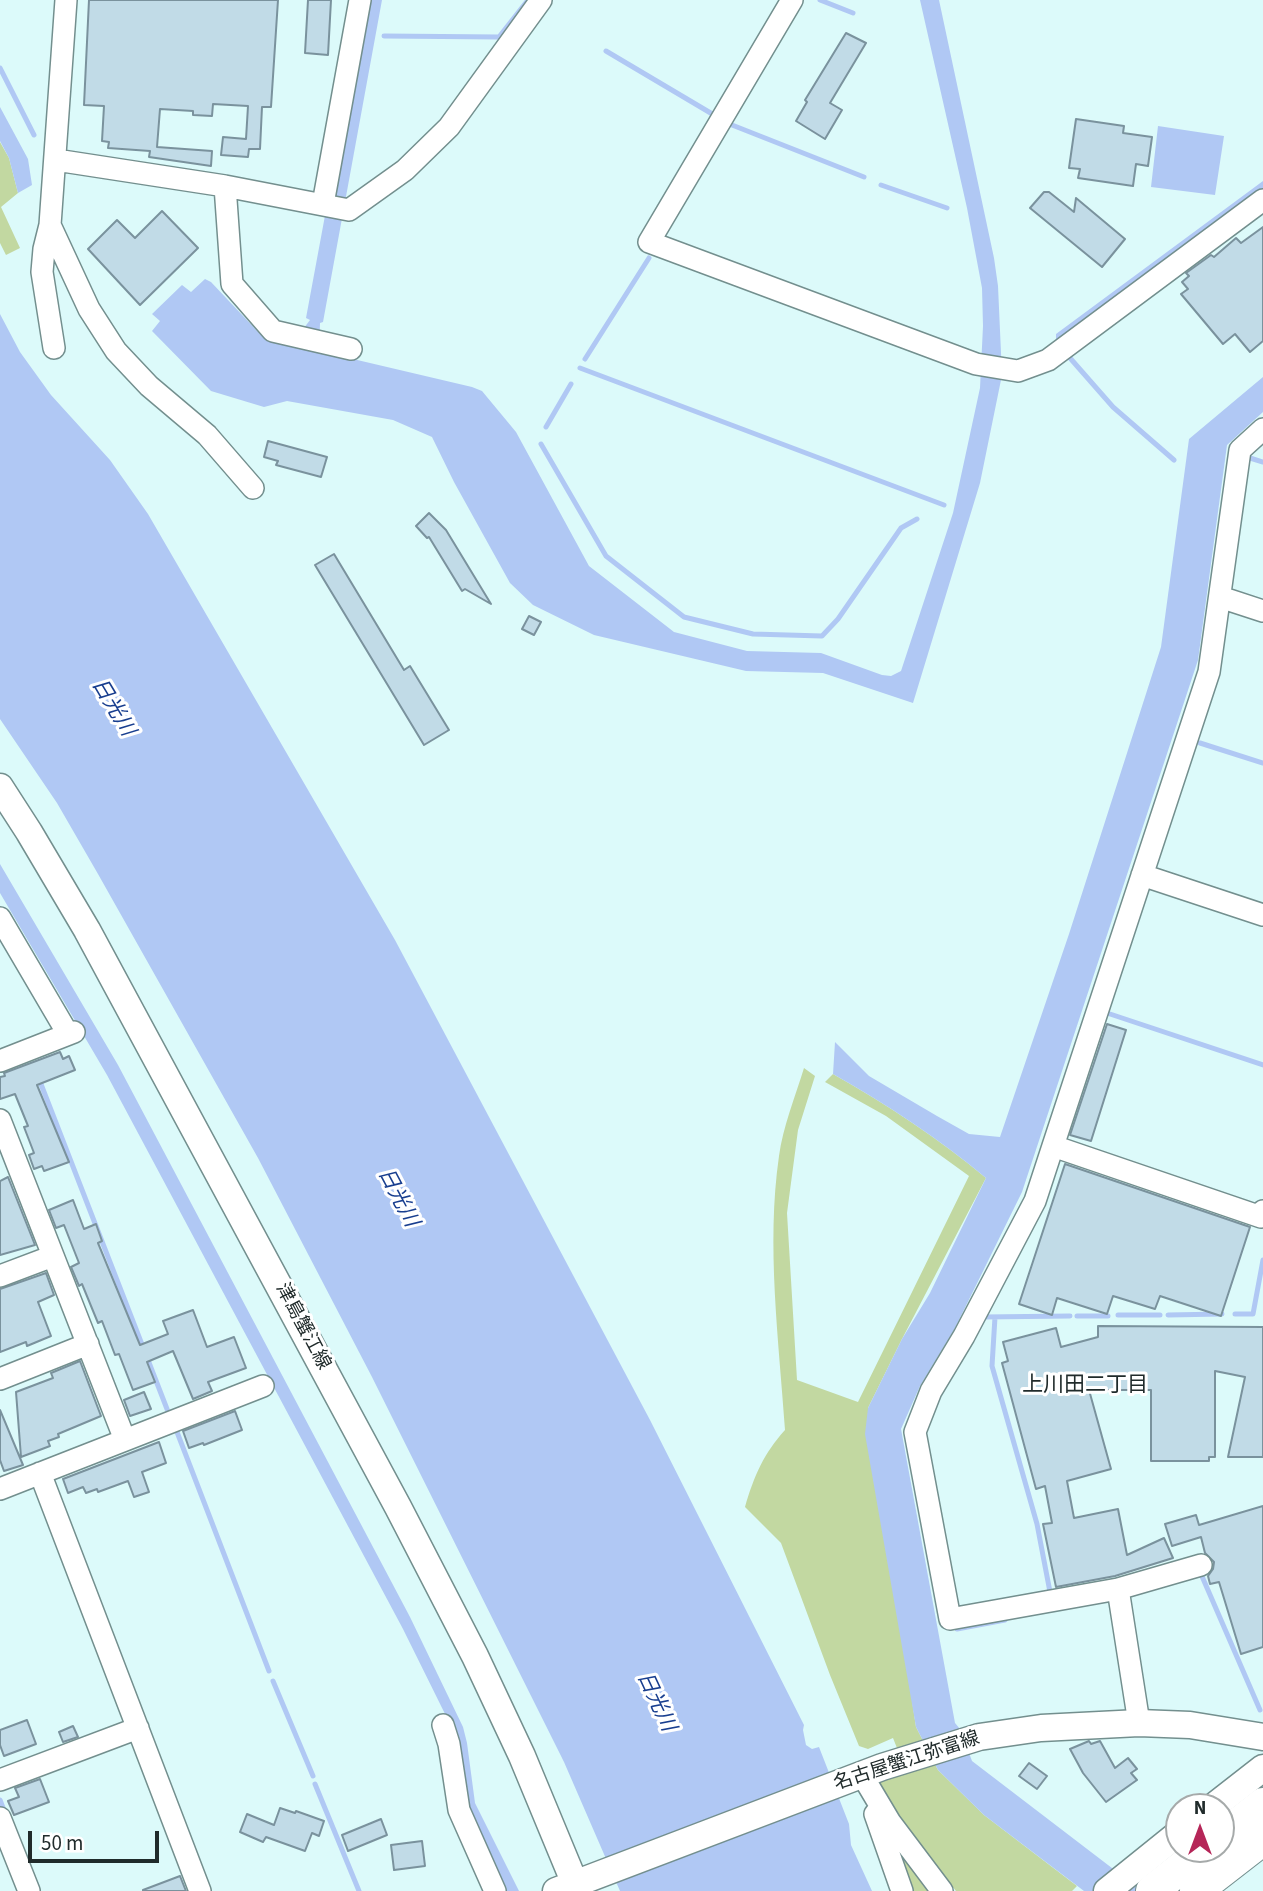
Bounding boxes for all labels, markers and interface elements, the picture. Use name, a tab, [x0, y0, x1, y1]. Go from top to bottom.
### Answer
water label: 日光川	[85, 675, 139, 741]
water label: 日光川	[371, 1164, 423, 1232]
street label: 津島蟹江線	[270, 1280, 334, 1374]
district label: 上川田二丁目	[1022, 1373, 1148, 1399]
water label: 日光川	[630, 1668, 680, 1736]
street label: 名古屋蟹江弥富線	[831, 1728, 983, 1796]
north arrow	[1165, 1793, 1235, 1863]
text: N	[1194, 1795, 1206, 1822]
scale bar	[32, 1818, 163, 1862]
text: 50 m	[41, 1828, 83, 1858]

